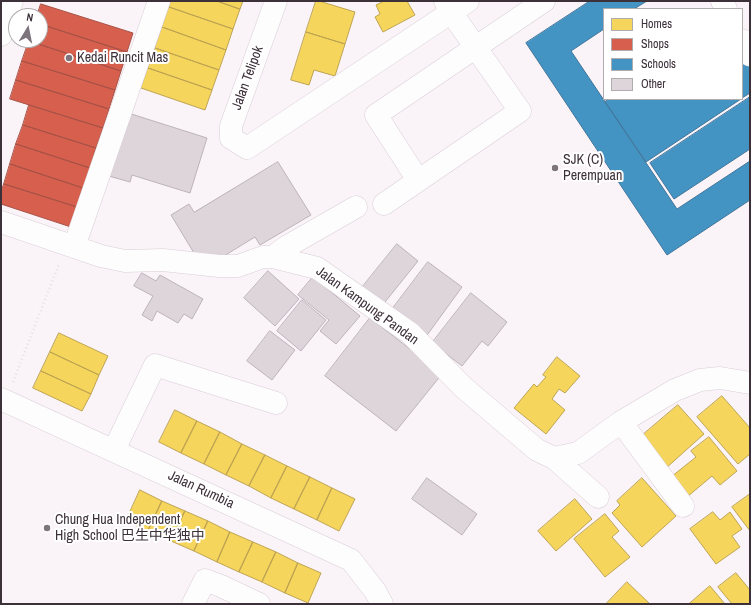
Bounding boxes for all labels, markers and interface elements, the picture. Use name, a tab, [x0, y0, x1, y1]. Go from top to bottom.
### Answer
north arrow	[8, 8, 48, 48]
legend	[603, 8, 743, 100]
text: N	[25, 10, 34, 25]
text: Homes	[641, 16, 672, 32]
text: Shops	[641, 36, 669, 52]
street label: Jalan Telipok	[229, 44, 267, 112]
place label: Kedai Runcit Mas	[77, 50, 168, 66]
marker: Kedai Runcit Mas	[64, 53, 74, 63]
text: Schools	[641, 56, 676, 72]
text: Other	[641, 76, 666, 92]
place label: SJK (C) Perempuan	[563, 152, 622, 184]
marker: SJK (C) Perempuan	[550, 163, 560, 173]
street label: Jalan Kampung Pandan	[312, 263, 422, 349]
street label: Jalan Rumbia	[165, 467, 237, 513]
place label: Chung Hua Independent High School 巴生中华独中	[55, 512, 205, 544]
marker: Chung Hua Independent High School 巴生中华独中	[42, 523, 52, 533]

